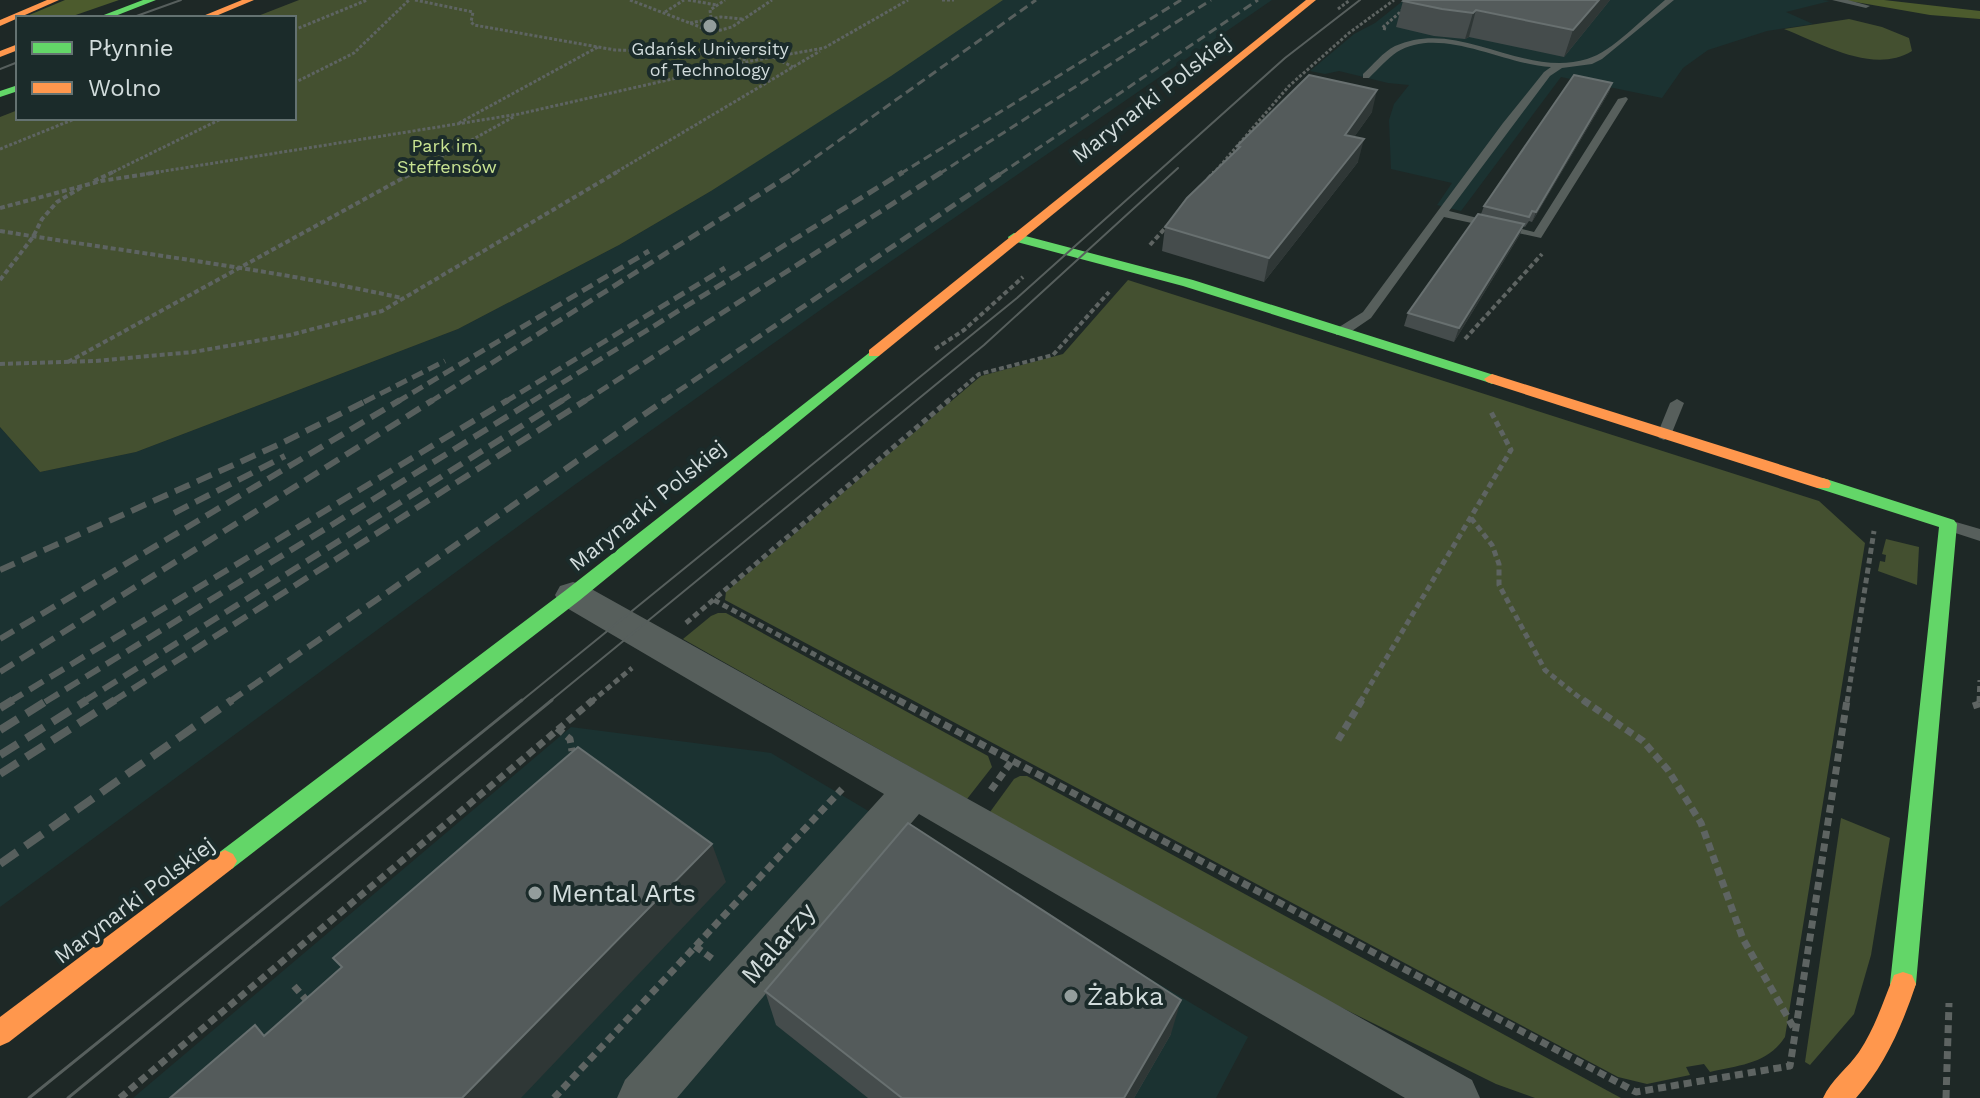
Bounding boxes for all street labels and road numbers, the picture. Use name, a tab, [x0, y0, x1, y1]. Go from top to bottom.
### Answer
street label: Marynarki Polskiej	[1067, 29, 1235, 168]
street label: Marynarki Polskiej	[564, 435, 731, 576]
street label: Marynarki Polskiej	[49, 832, 219, 969]
street label: Malarzy	[735, 896, 822, 990]

